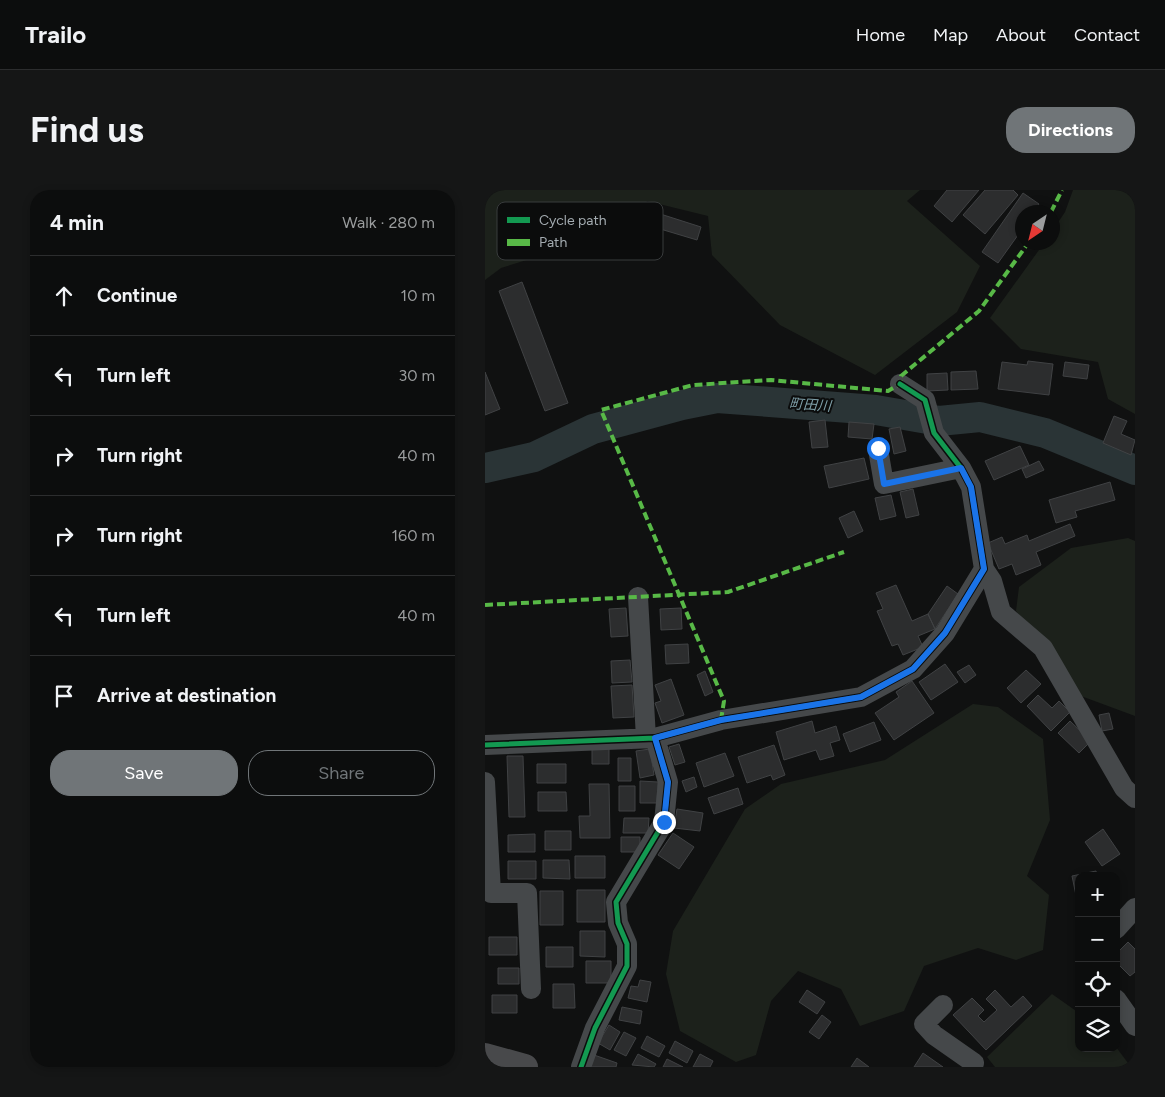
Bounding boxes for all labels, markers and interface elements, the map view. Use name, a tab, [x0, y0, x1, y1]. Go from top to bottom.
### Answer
text: Trailo	[25, 20, 86, 49]
text: Home	[856, 24, 905, 46]
text: Map	[933, 24, 968, 46]
text: About	[996, 24, 1046, 46]
text: Contact	[1074, 24, 1140, 46]
button: Directions	[1006, 107, 1135, 153]
text: Find us	[30, 109, 144, 151]
legend	[497, 202, 663, 260]
north arrow	[1015, 205, 1060, 250]
text: 4 min	[50, 210, 104, 235]
text: Cycle path	[539, 212, 607, 229]
text: Walk · 280 m	[342, 213, 435, 232]
text: Path	[539, 234, 567, 251]
icon: ahead	[50, 282, 78, 310]
text: Continue	[97, 284, 177, 307]
text: 10 m	[401, 286, 435, 305]
icon: left	[50, 362, 78, 390]
text: Turn left	[97, 364, 171, 387]
text: 30 m	[398, 366, 435, 385]
water label: 町田川	[788, 395, 834, 415]
route start	[867, 437, 890, 460]
icon: right	[50, 442, 78, 470]
text: Turn right	[97, 444, 183, 467]
text: 40 m	[397, 446, 435, 465]
icon: right	[50, 522, 78, 550]
text: Turn right	[97, 524, 183, 547]
text: 160 m	[392, 526, 435, 545]
icon: left	[50, 602, 78, 630]
text: Turn left	[97, 604, 171, 627]
text: 40 m	[397, 606, 435, 625]
icon: arrive	[50, 682, 78, 710]
text: Arrive at destination	[97, 684, 276, 707]
button: Save	[50, 750, 238, 796]
button: Share	[248, 750, 435, 796]
route end	[653, 811, 676, 834]
map controls	[1075, 872, 1120, 1052]
button: +	[1075, 872, 1120, 917]
button: −	[1075, 917, 1120, 962]
button: locate	[1075, 962, 1120, 1007]
button: layers	[1075, 1007, 1120, 1052]

